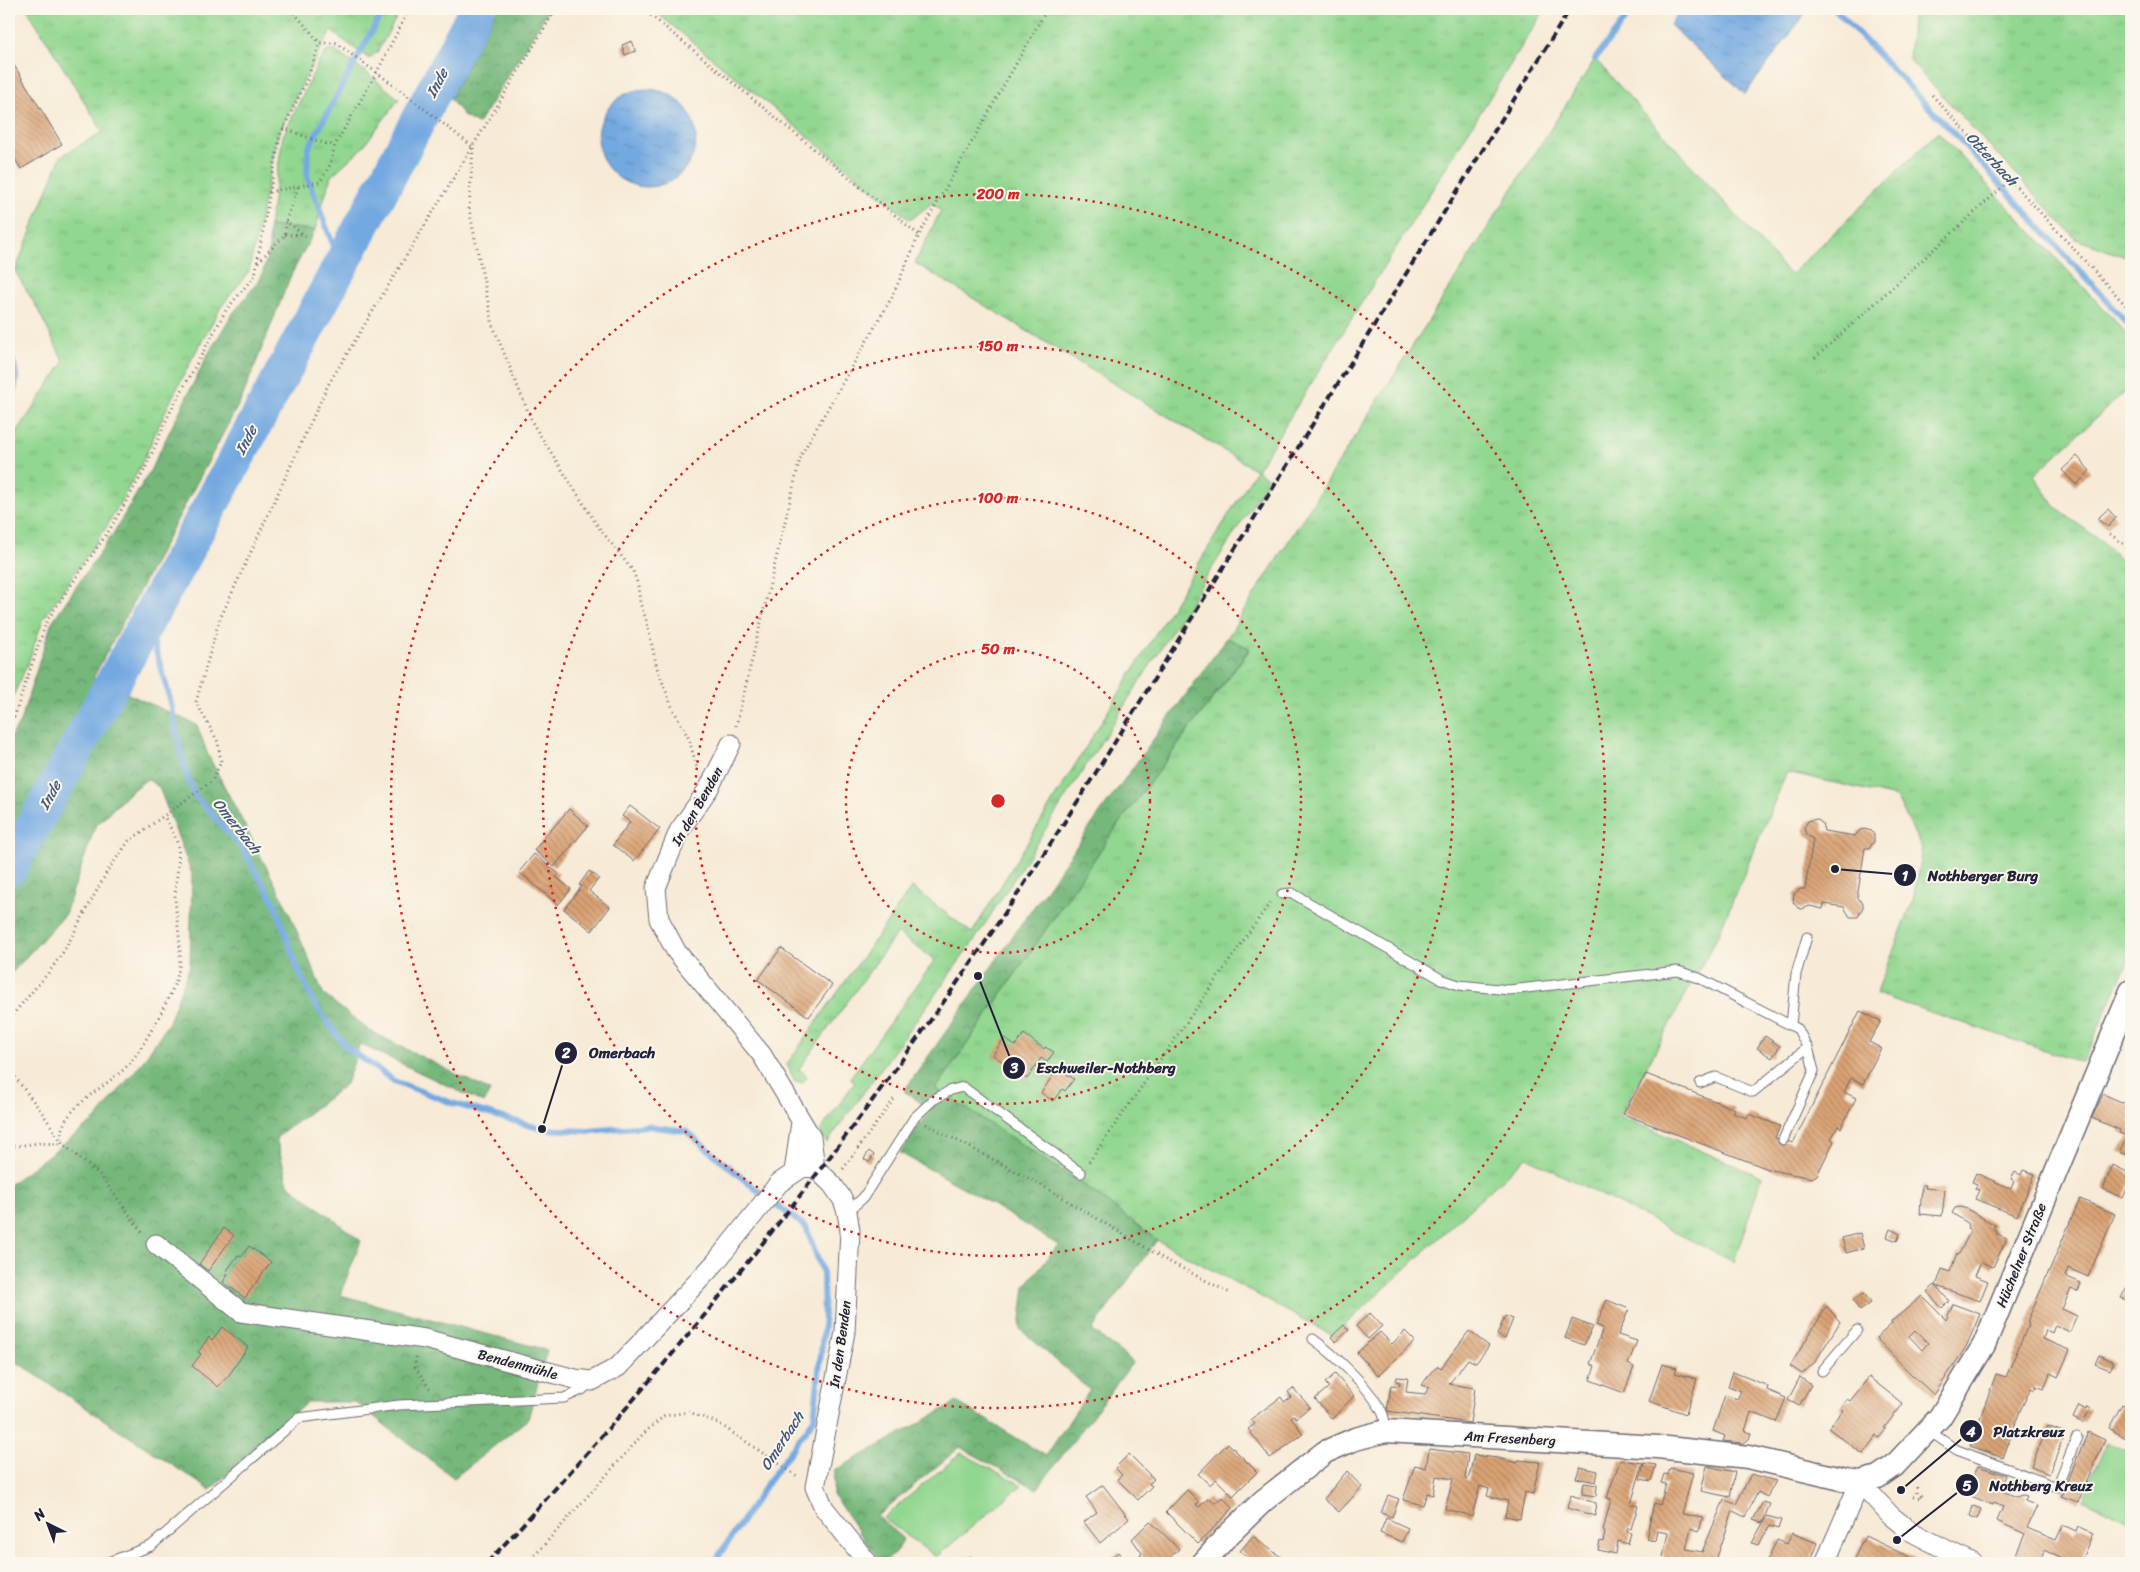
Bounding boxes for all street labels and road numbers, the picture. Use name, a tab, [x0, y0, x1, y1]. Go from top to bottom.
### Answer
street label: In den Benden	[664, 762, 730, 851]
street label: Hüchelner Straße	[1989, 1199, 2054, 1311]
street label: In den Benden	[822, 1298, 859, 1390]
street label: Bendenmühle	[475, 1342, 561, 1387]
street label: Am Fresenberg	[1463, 1424, 1556, 1453]

